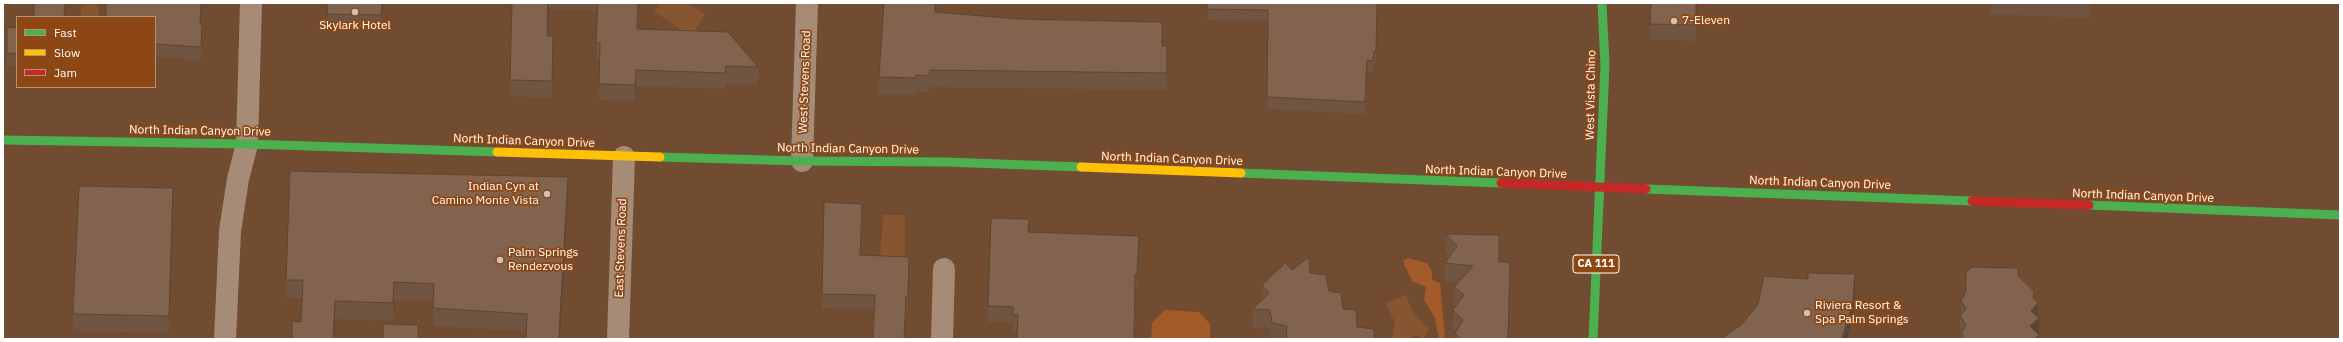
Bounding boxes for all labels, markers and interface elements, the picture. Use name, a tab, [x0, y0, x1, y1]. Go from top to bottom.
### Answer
marker: Skylark Hotel	[350, 7, 360, 17]
place label: 7-Eleven	[1682, 14, 1730, 28]
legend	[16, 16, 156, 88]
marker: 7-Eleven	[1669, 16, 1679, 26]
place label: Skylark Hotel	[319, 19, 391, 33]
text: Fast	[54, 25, 77, 40]
street label: West Stevens Road	[796, 30, 814, 134]
text: Slow	[54, 45, 80, 60]
street label: West Vista Chino	[1583, 50, 1599, 140]
text: Jam	[54, 65, 77, 80]
street label: North Indian Canyon Drive	[129, 123, 271, 139]
street label: North Indian Canyon Drive	[453, 131, 595, 151]
street label: North Indian Canyon Drive	[777, 141, 919, 157]
street label: North Indian Canyon Drive	[1101, 149, 1243, 169]
street label: North Indian Canyon Drive	[1425, 162, 1567, 182]
street label: North Indian Canyon Drive	[1749, 173, 1891, 193]
place label: Indian Cyn at Camino Monte Vista	[432, 180, 539, 208]
street label: North Indian Canyon Drive	[2072, 186, 2214, 206]
marker: Indian Cyn at Camino Monte Vista	[542, 189, 552, 199]
street label: East Stevens Road	[612, 198, 630, 298]
place label: Palm Springs Rendezvous	[508, 246, 578, 274]
marker: Palm Springs Rendezvous	[495, 255, 505, 265]
road number: CA 111	[1573, 255, 1619, 273]
place label: Riviera Resort & Spa Palm Springs	[1815, 299, 1909, 327]
marker: Riviera Resort & Spa Palm Springs	[1802, 308, 1812, 318]

